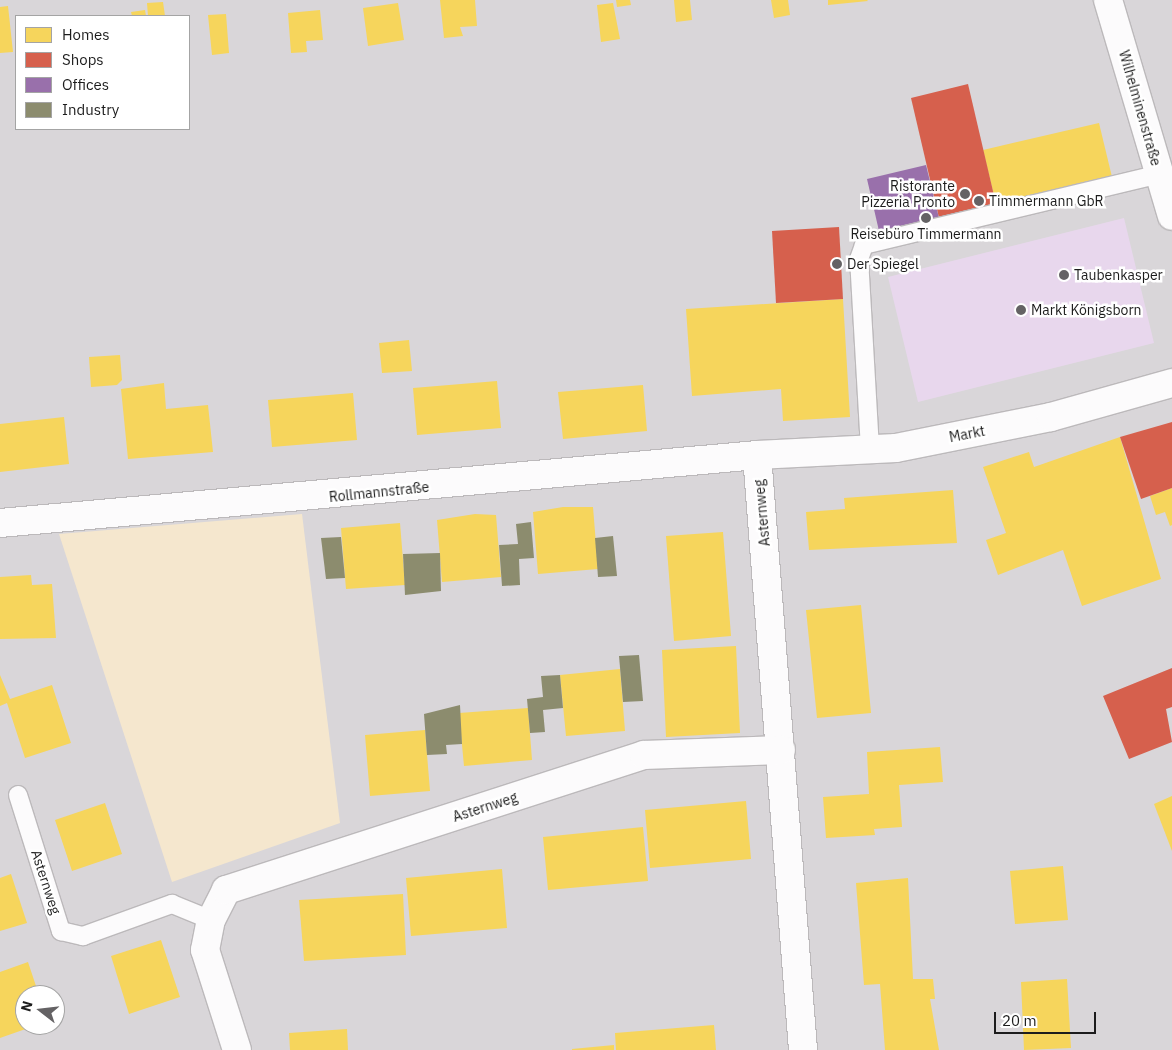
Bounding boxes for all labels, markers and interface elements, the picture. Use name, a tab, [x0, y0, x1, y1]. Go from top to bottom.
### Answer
legend	[15, 15, 190, 130]
text: Homes	[62, 25, 110, 44]
street label: Wilhelminenstraße	[1115, 48, 1165, 168]
text: Shops	[62, 50, 104, 69]
text: Offices	[62, 75, 109, 94]
text: Industry	[62, 100, 119, 119]
place label: Ristorante Pizzeria Pronto	[861, 178, 955, 210]
marker: Ristorante Pizzeria Pronto	[959, 188, 971, 200]
place label: Timmermann GbR	[989, 193, 1103, 209]
marker: Timmermann GbR	[973, 195, 985, 207]
marker: Reisebüro Timmermann	[920, 212, 932, 224]
place label: Reisebüro Timmermann	[850, 226, 1002, 242]
place label: Der Spiegel	[847, 256, 919, 272]
marker: Der Spiegel	[831, 258, 843, 270]
place label: Taubenkasper	[1074, 267, 1163, 283]
marker: Taubenkasper	[1058, 269, 1070, 281]
place label: Markt Königsborn	[1031, 302, 1142, 318]
marker: Markt Königsborn	[1015, 304, 1027, 316]
street label: Markt	[948, 422, 986, 446]
street label: Rollmannstraße	[328, 478, 430, 506]
street label: Asternweg	[751, 479, 773, 547]
street label: Asternweg	[451, 789, 519, 825]
street label: Asternweg	[28, 848, 64, 916]
north arrow	[15, 985, 65, 1035]
text: N	[16, 999, 37, 1014]
scale bar	[997, 1002, 1100, 1034]
text: 20 m	[1002, 1011, 1037, 1030]

